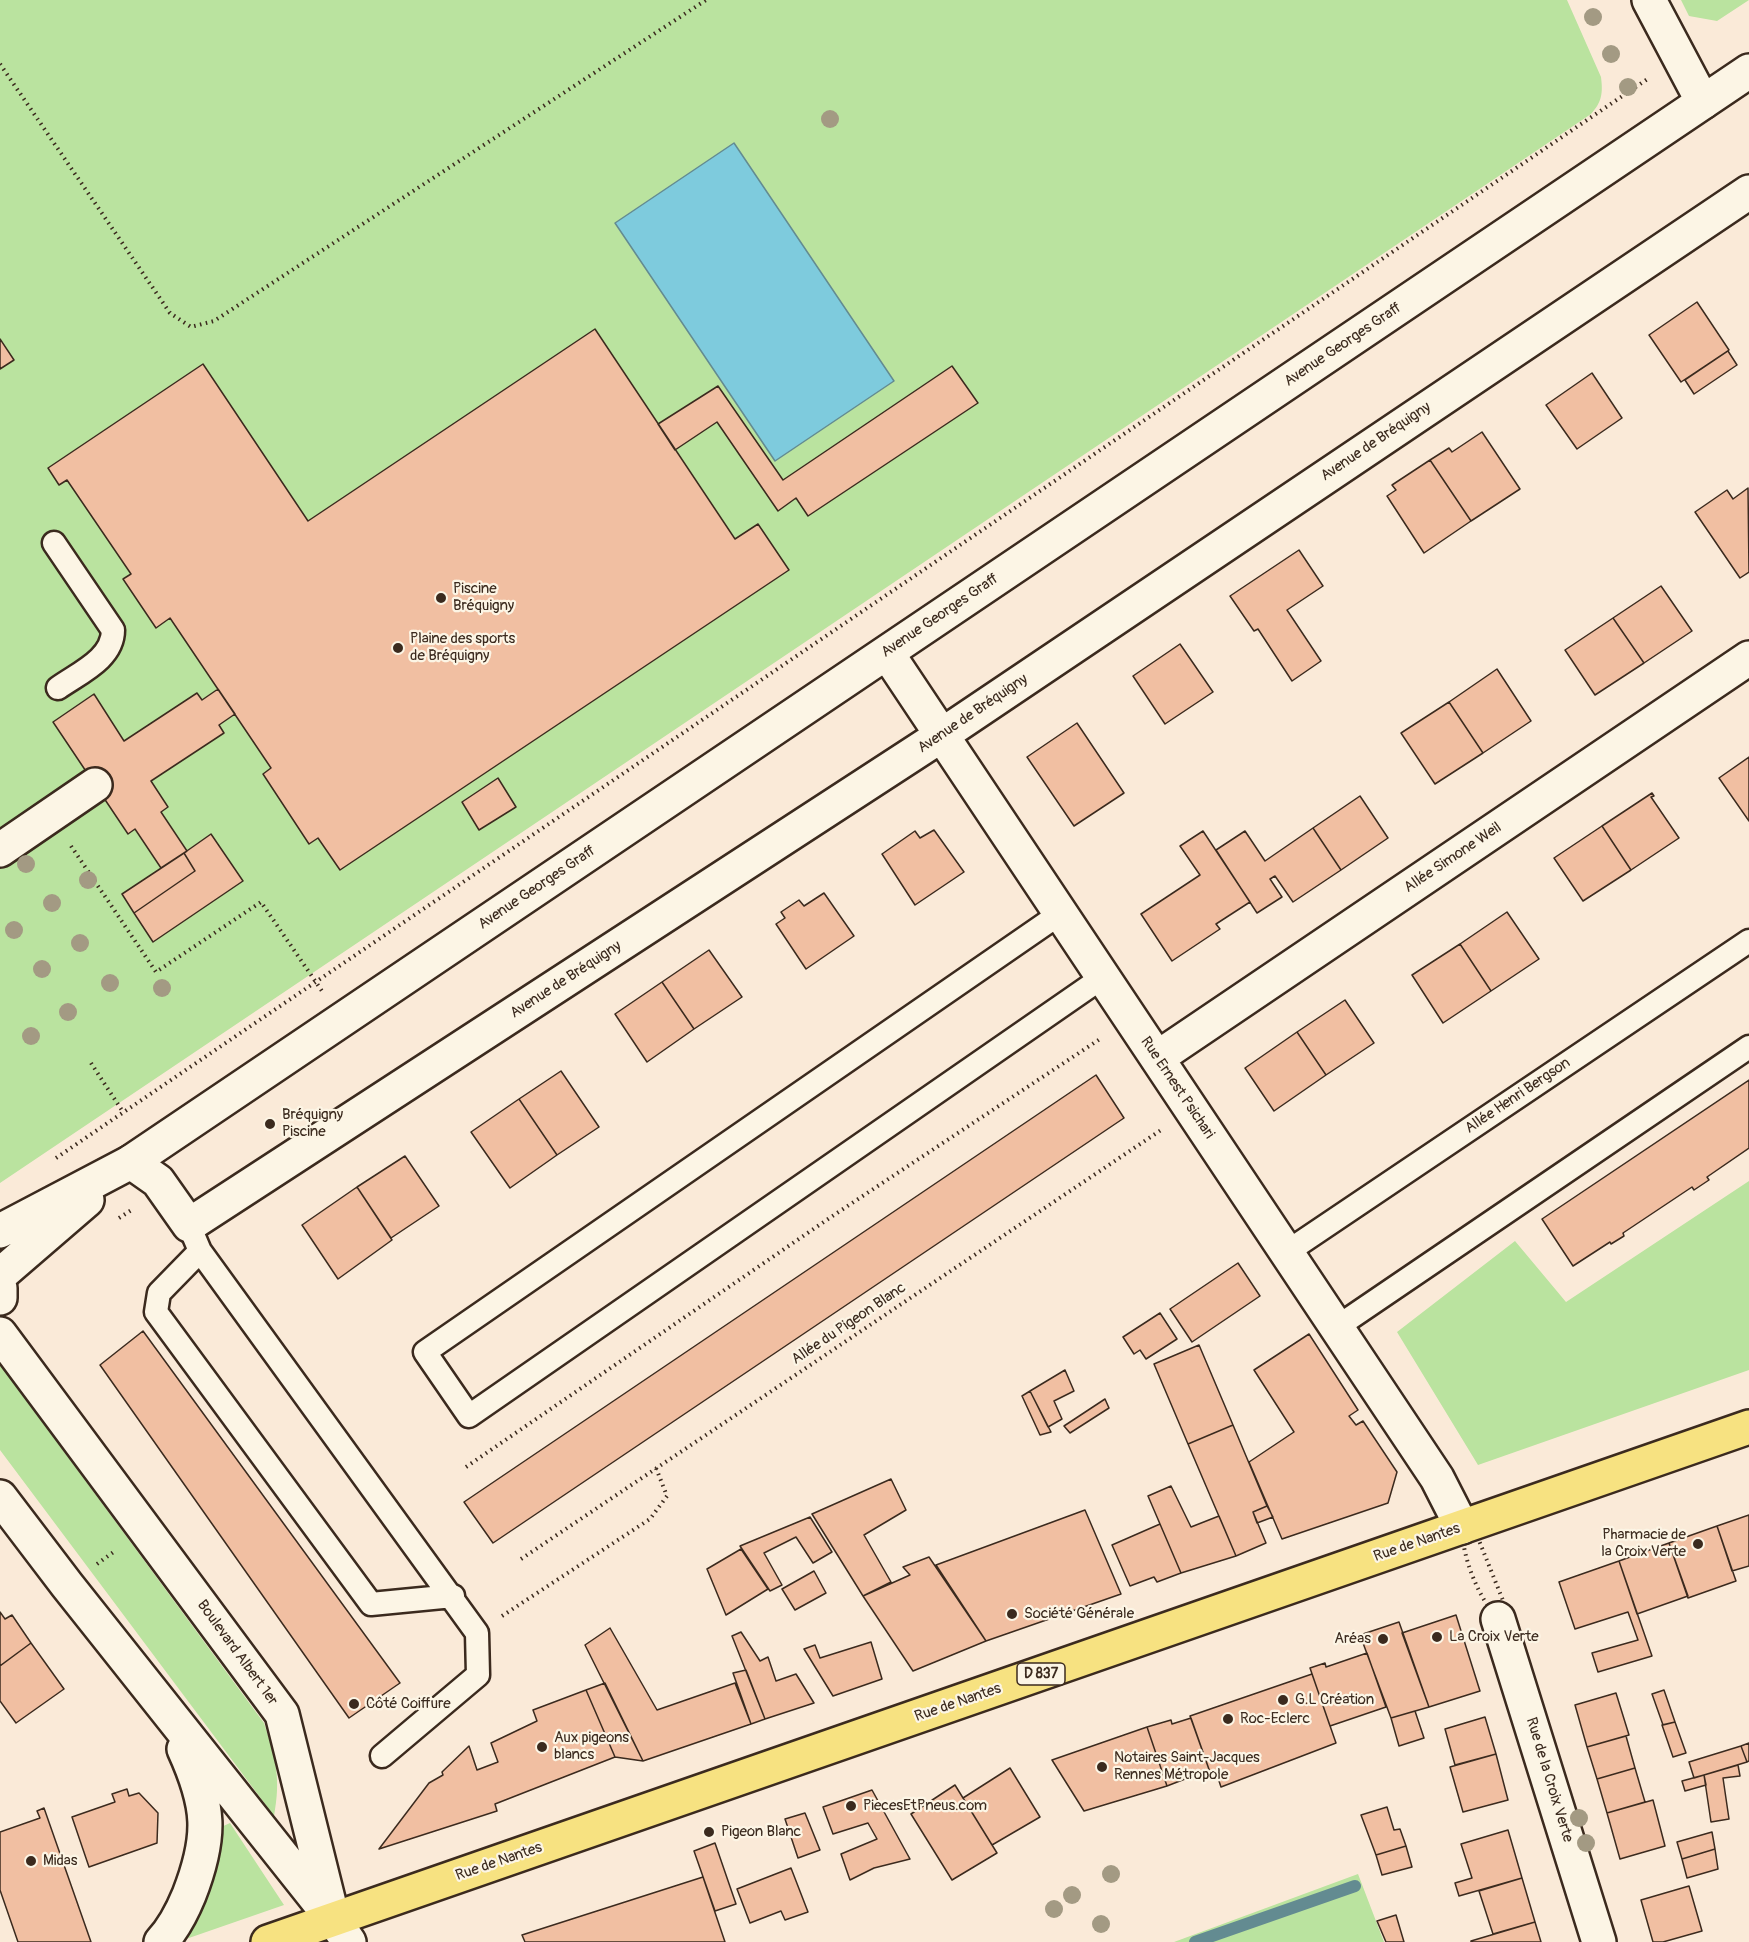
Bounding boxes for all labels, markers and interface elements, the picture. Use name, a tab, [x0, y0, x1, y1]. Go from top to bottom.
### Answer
street label: Avenue Georges Graff	[1281, 299, 1405, 391]
street label: Avenue de Bréquigny	[1318, 399, 1434, 485]
street label: Avenue Georges Graff	[878, 570, 1002, 662]
place label: Piscine Bréquigny	[453, 580, 514, 615]
marker: Piscine Bréquigny	[434, 591, 448, 605]
place label: Plaine des sports de Bréquigny	[410, 630, 515, 665]
marker: Plaine des sports de Bréquigny	[391, 641, 405, 655]
street label: Avenue de Bréquigny	[915, 671, 1031, 757]
street label: Allée Simone Weil	[1401, 819, 1505, 897]
street label: Avenue Georges Graff	[475, 842, 599, 934]
street label: Avenue de Bréquigny	[507, 937, 625, 1023]
street label: Rue Ernest Psichari	[1136, 1034, 1218, 1142]
street label: Allée Henri Bergson	[1462, 1054, 1574, 1138]
place label: Bréquigny Piscine	[282, 1106, 343, 1141]
marker: Bréquigny Piscine	[263, 1117, 277, 1131]
street label: Allée du Pigeon Blanc	[788, 1279, 910, 1369]
street label: Rue de Nantes	[1371, 1520, 1463, 1566]
place label: Pharmacie de la Croix Verte	[1601, 1526, 1686, 1561]
marker: Pharmacie de la Croix Verte	[1691, 1537, 1705, 1551]
street label: Boulevard Albert 1er	[193, 1597, 281, 1709]
place label: Société Générale	[1024, 1605, 1134, 1623]
marker: Société Générale	[1005, 1607, 1019, 1621]
place label: La Croix Verte	[1449, 1628, 1539, 1646]
place label: Aréas	[1334, 1630, 1371, 1648]
marker: La Croix Verte	[1430, 1630, 1444, 1644]
marker: Aréas	[1376, 1632, 1390, 1646]
road number: D 837	[1017, 1663, 1065, 1685]
street label: Rue de Nantes	[912, 1680, 1004, 1726]
place label: G.L Création	[1295, 1691, 1374, 1709]
marker: G.L Création	[1276, 1693, 1290, 1707]
place label: Côté Coiffure	[366, 1695, 451, 1713]
marker: Côté Coiffure	[347, 1697, 361, 1711]
place label: Roc-Eclerc	[1240, 1710, 1310, 1728]
marker: Roc-Eclerc	[1221, 1712, 1235, 1726]
street label: Rue de la Croix Verte	[1521, 1715, 1577, 1845]
place label: Aux pigeons blancs	[554, 1729, 629, 1764]
marker: Aux pigeons blancs	[535, 1740, 549, 1754]
place label: Notaires Saint-Jacques Rennes Métropole	[1114, 1749, 1260, 1784]
marker: Notaires Saint-Jacques Rennes Métropole	[1095, 1760, 1109, 1774]
place label: PiecesEtPneus.com	[863, 1797, 987, 1815]
marker: PiecesEtPneus.com	[844, 1799, 858, 1813]
place label: Pigeon Blanc	[721, 1823, 801, 1841]
marker: Pigeon Blanc	[702, 1825, 716, 1839]
street label: Rue de Nantes	[453, 1839, 545, 1885]
place label: Midas	[43, 1852, 77, 1870]
marker: Midas	[24, 1854, 38, 1868]

